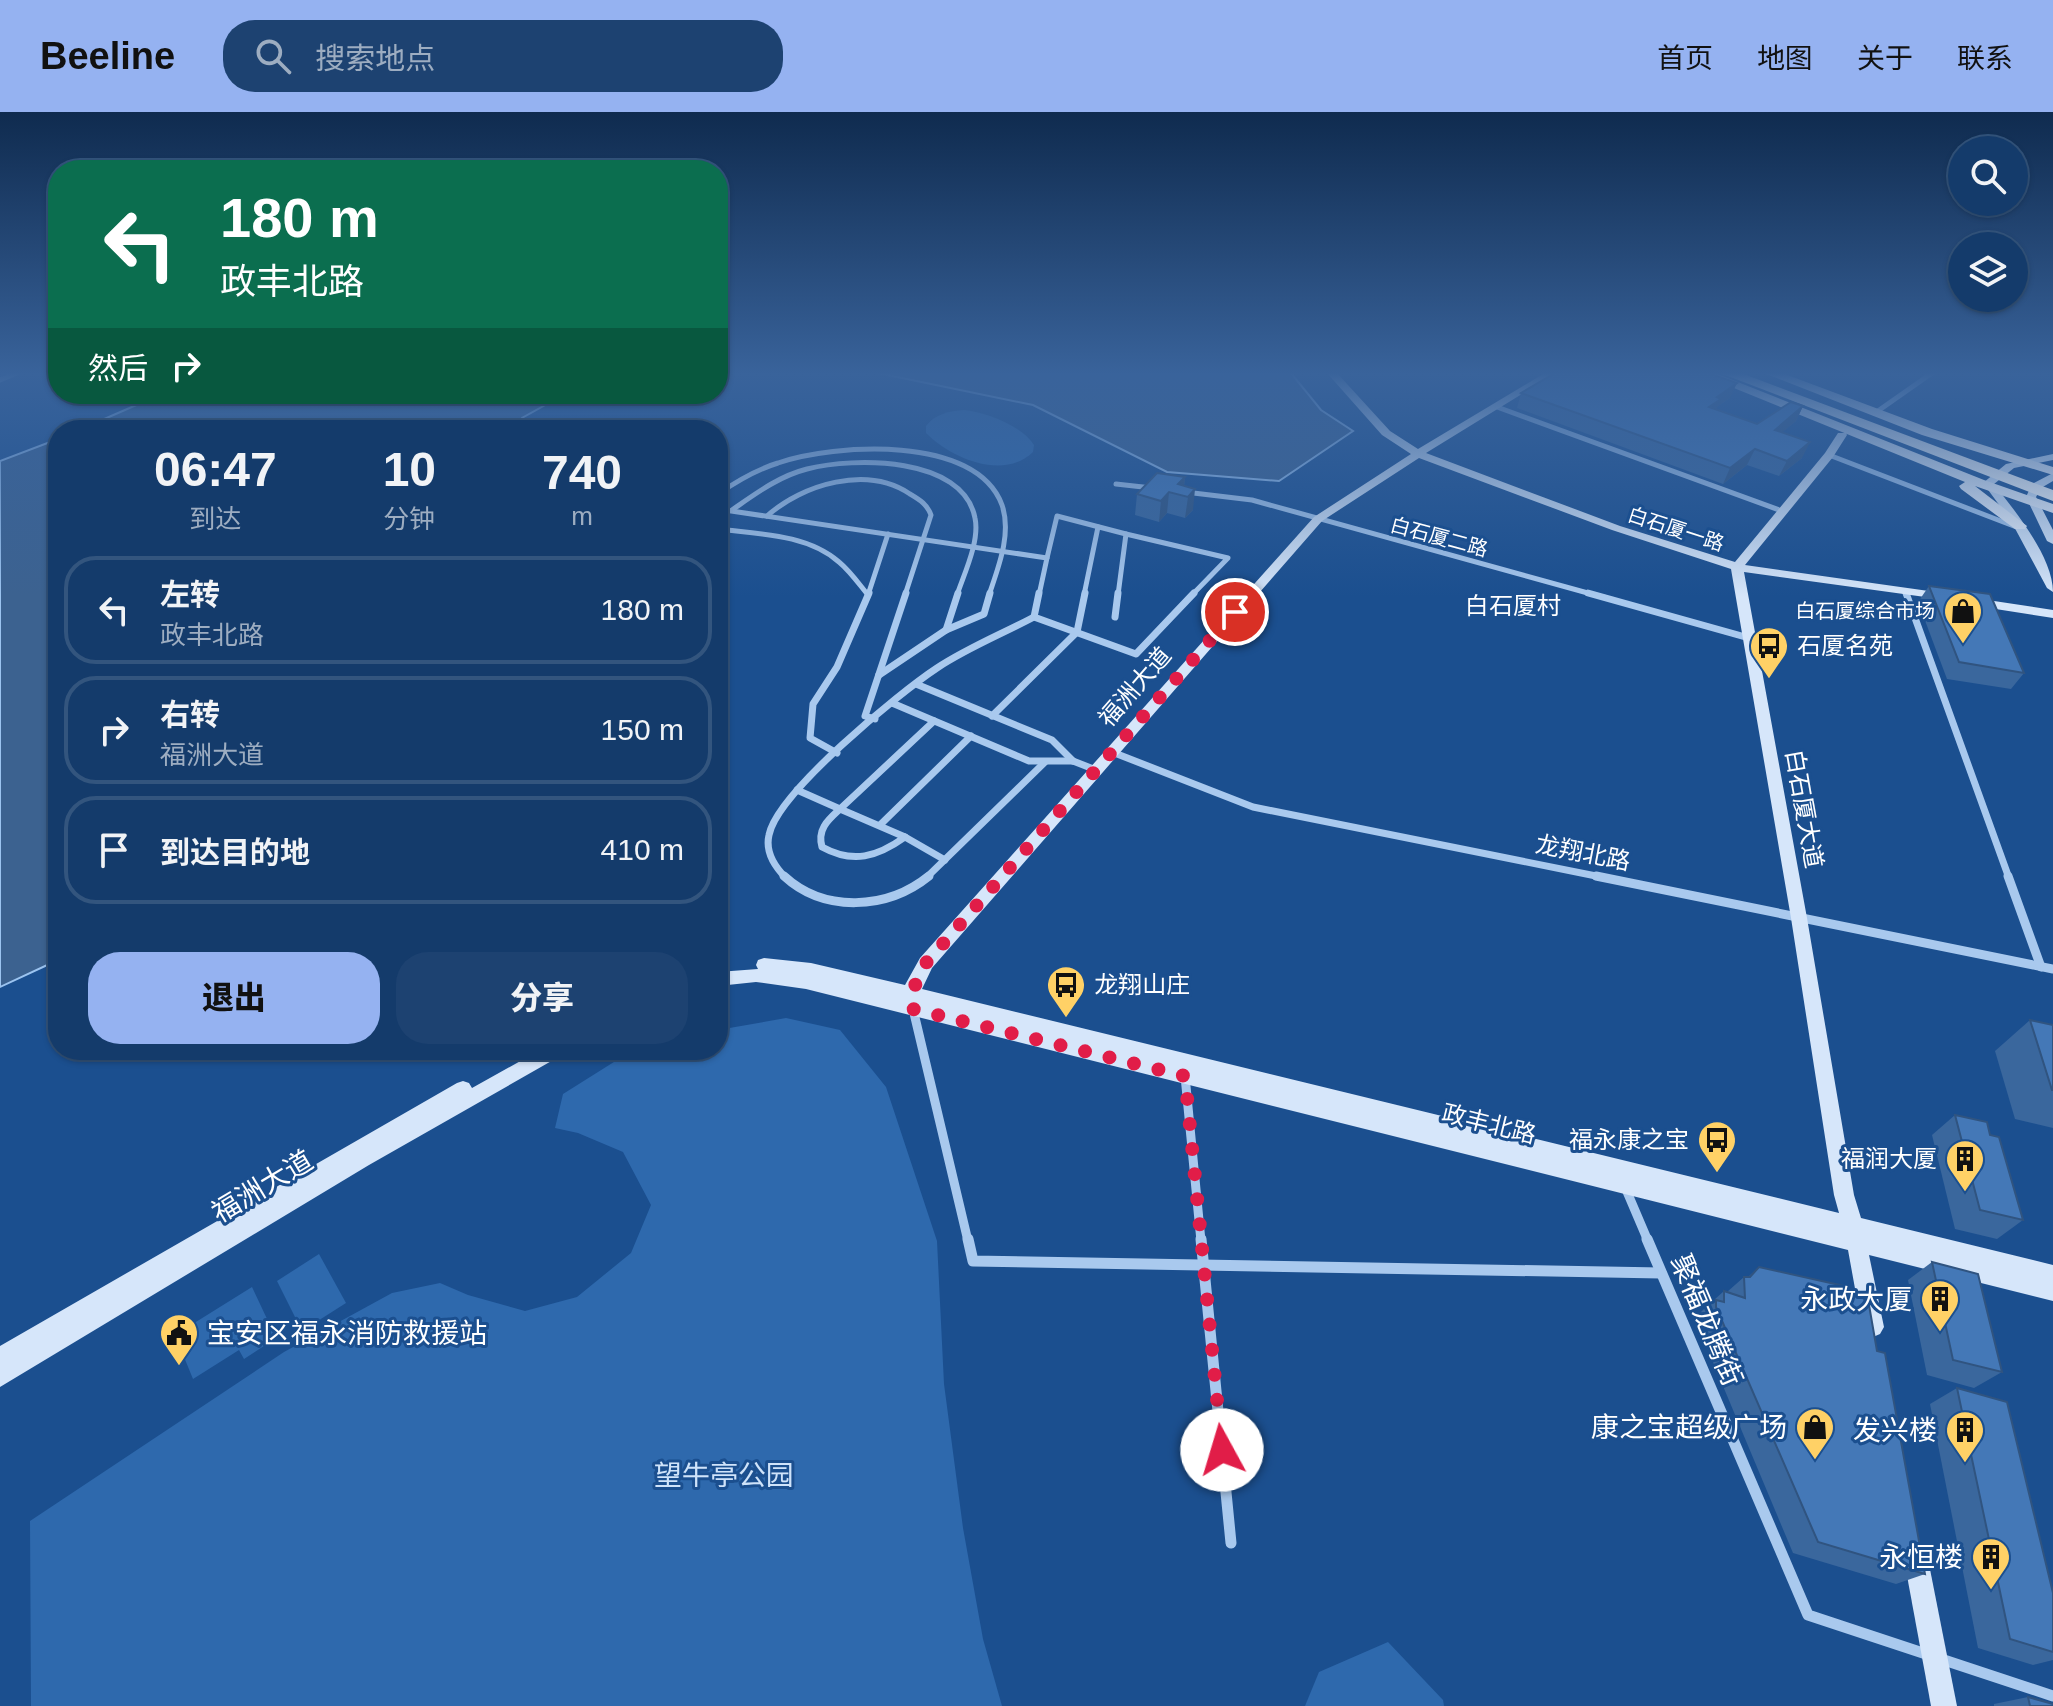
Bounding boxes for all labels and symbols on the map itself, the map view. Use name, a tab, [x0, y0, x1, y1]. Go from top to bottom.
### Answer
street label: 白石厦一路	[1625, 503, 1727, 555]
street label: 白石厦二路	[1388, 513, 1490, 561]
pin	[1201, 578, 1269, 646]
shop icon: 白石厦综合市场	[1942, 590, 1984, 645]
district label: 白石厦村	[1465, 592, 1561, 619]
place label: 白石厦综合市场	[1795, 600, 1935, 622]
bus stop icon: 石厦名苑	[1748, 625, 1790, 680]
place label: 石厦名苑	[1797, 632, 1893, 659]
street label: 福洲大道	[1093, 642, 1176, 732]
street label: 白石厦大道	[1781, 747, 1828, 870]
street label: 龙翔北路	[1533, 830, 1633, 875]
bus stop icon: 龙翔山庄	[1045, 964, 1087, 1019]
place label: 龙翔山庄	[1094, 971, 1190, 998]
street label: 政丰北路	[1439, 1099, 1539, 1148]
bus stop icon: 福永康之宝	[1696, 1119, 1738, 1174]
place label: 福永康之宝	[1569, 1126, 1689, 1153]
building icon: 福润大厦	[1944, 1138, 1986, 1193]
street label: 福洲大道	[206, 1144, 318, 1229]
place label: 福润大厦	[1841, 1145, 1937, 1172]
street label: 聚福龙腾街	[1665, 1250, 1748, 1391]
building icon: 永政大厦	[1919, 1278, 1961, 1333]
place label: 永政大厦	[1800, 1284, 1912, 1315]
public building icon: 宝安区福永消防救援站	[158, 1312, 200, 1367]
place label: 宝安区福永消防救援站	[207, 1318, 487, 1349]
shop icon: 康之宝超级广场	[1794, 1406, 1836, 1461]
position arrow	[1180, 1408, 1264, 1492]
building icon: 发兴楼	[1944, 1409, 1986, 1464]
place label: 康之宝超级广场	[1591, 1412, 1787, 1443]
place label: 发兴楼	[1853, 1415, 1937, 1446]
park label: 望牛亭公园	[654, 1460, 794, 1491]
building icon: 永恒楼	[1970, 1536, 2012, 1591]
place label: 永恒楼	[1879, 1542, 1963, 1573]

